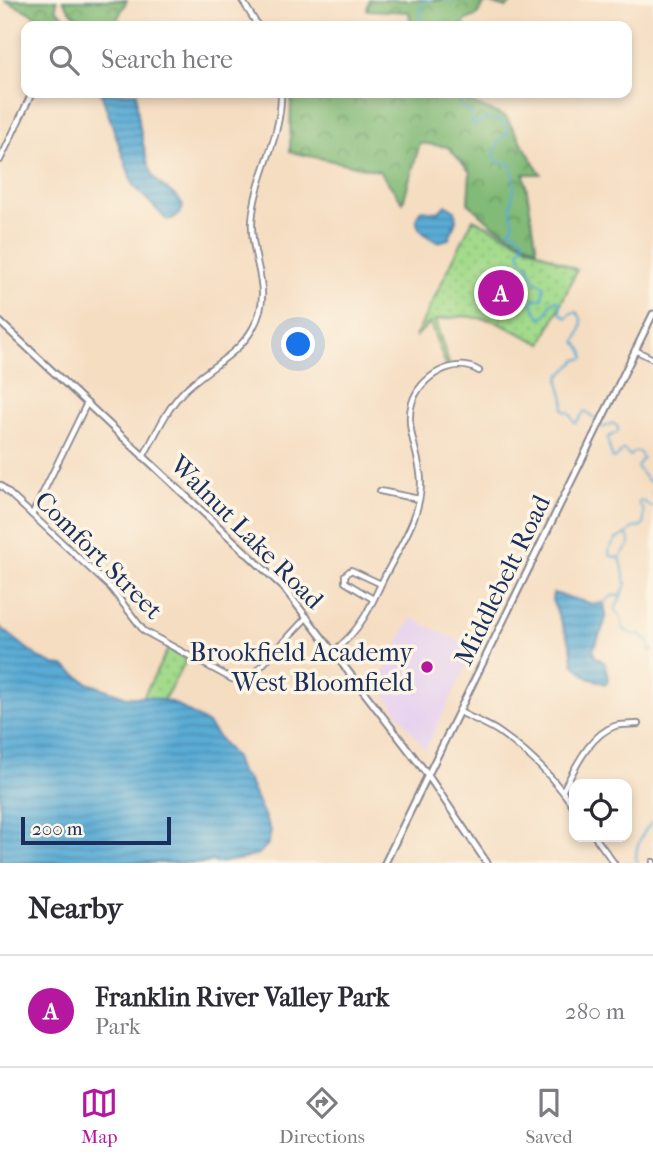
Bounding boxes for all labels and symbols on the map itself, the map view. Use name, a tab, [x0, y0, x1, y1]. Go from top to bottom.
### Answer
pin: A	[478, 267, 524, 319]
your location	[281, 327, 315, 361]
street label: Walnut Lake Road	[163, 448, 330, 616]
street label: Comfort Street	[28, 485, 169, 626]
street label: Middlebelt Road	[448, 489, 557, 670]
place label: Brookfield Academy West Bloomfield	[190, 637, 414, 698]
marker: Brookfield Academy West Bloomfield	[419, 659, 435, 675]
scale bar	[21, 814, 172, 846]

